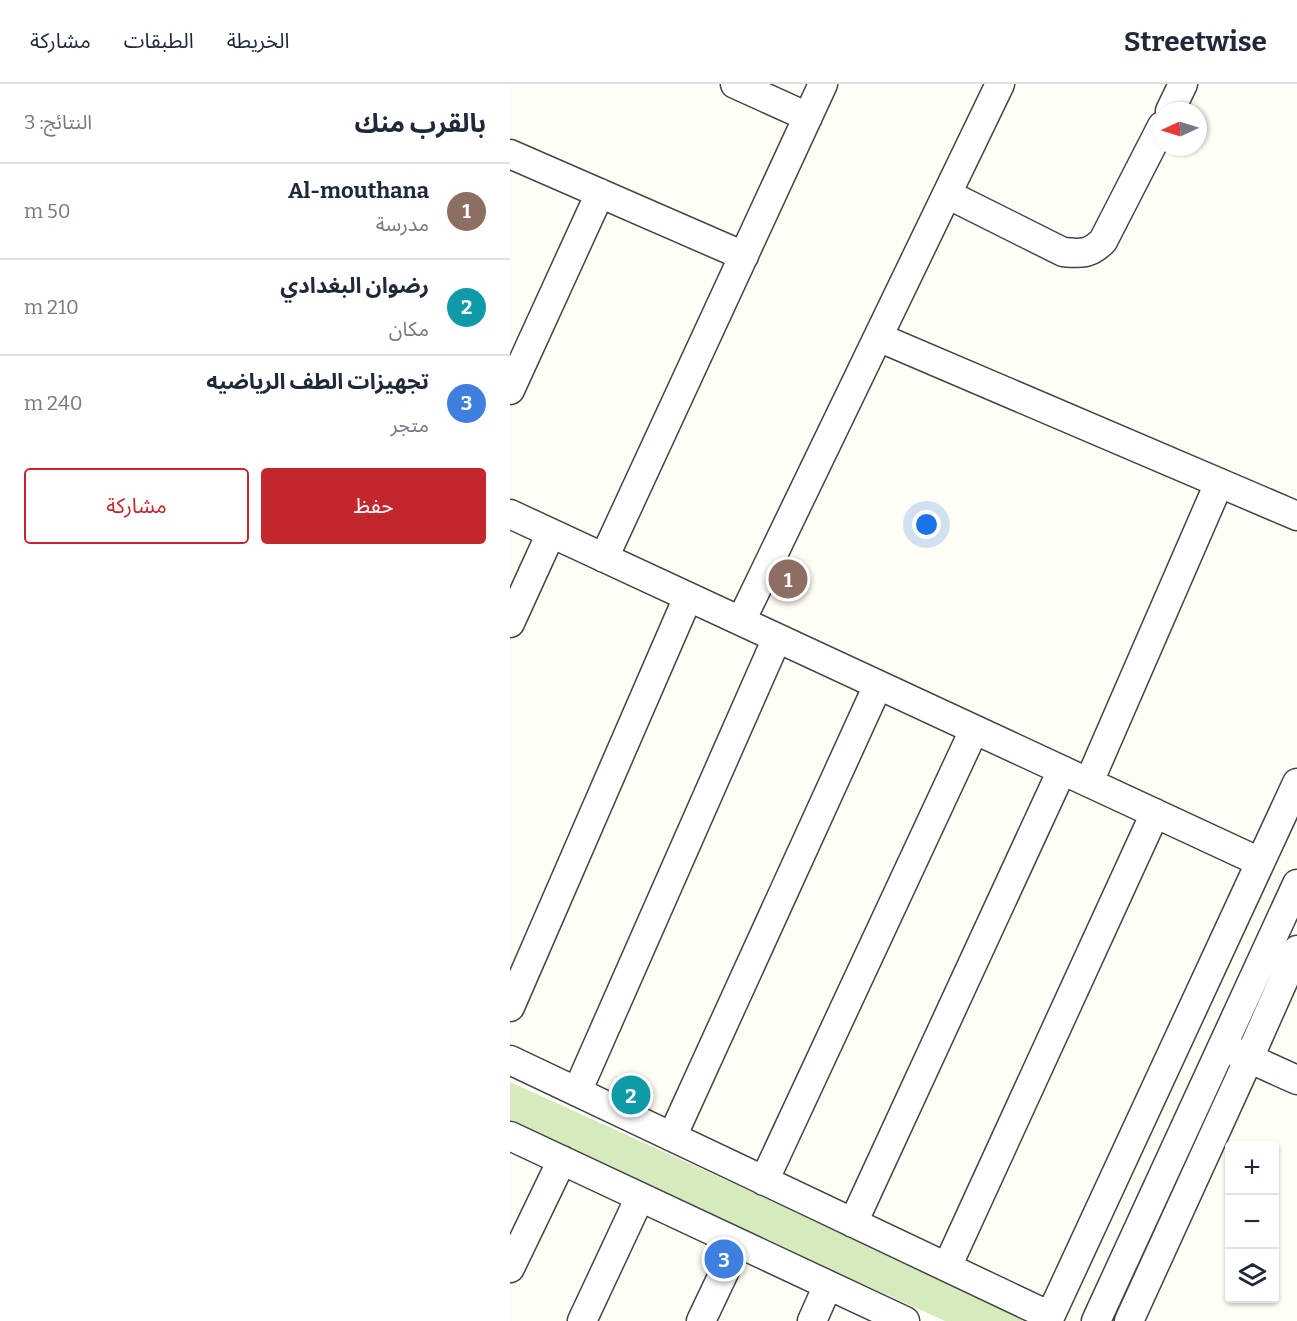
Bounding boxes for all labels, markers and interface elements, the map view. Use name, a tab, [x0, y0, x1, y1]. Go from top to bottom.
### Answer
text: Streetwise	[1124, 25, 1267, 58]
text: مشاركة	[30, 28, 91, 54]
text: الطبقات	[124, 28, 194, 54]
text: الخريطة	[227, 28, 290, 54]
north arrow	[1153, 102, 1207, 156]
text: بالقرب منك	[355, 108, 486, 139]
text: النتائج: 3	[24, 110, 92, 134]
text: Al-mouthana	[288, 177, 429, 204]
text: 50 m	[24, 199, 71, 223]
text: 1	[462, 199, 471, 223]
text: مدرسة	[376, 212, 429, 236]
text: رضوان البغدادي	[280, 272, 429, 299]
text: 210 m	[24, 295, 79, 319]
text: 2	[461, 295, 472, 319]
text: مكان	[389, 317, 429, 341]
text: تجهيزات الطف الرياضيه	[206, 368, 429, 395]
text: 240 m	[24, 391, 82, 415]
text: 3	[461, 391, 472, 415]
text: متجر	[390, 413, 429, 437]
button: مشاركة	[24, 468, 249, 544]
button: حفظ	[261, 468, 486, 544]
your location	[912, 510, 941, 539]
pin: 1	[768, 556, 808, 602]
pin: 2	[612, 1072, 650, 1118]
map controls	[1225, 1141, 1279, 1303]
button: +	[1225, 1141, 1279, 1195]
button: −	[1225, 1195, 1279, 1249]
pin: 3	[704, 1236, 744, 1282]
button: layers	[1225, 1249, 1279, 1303]

